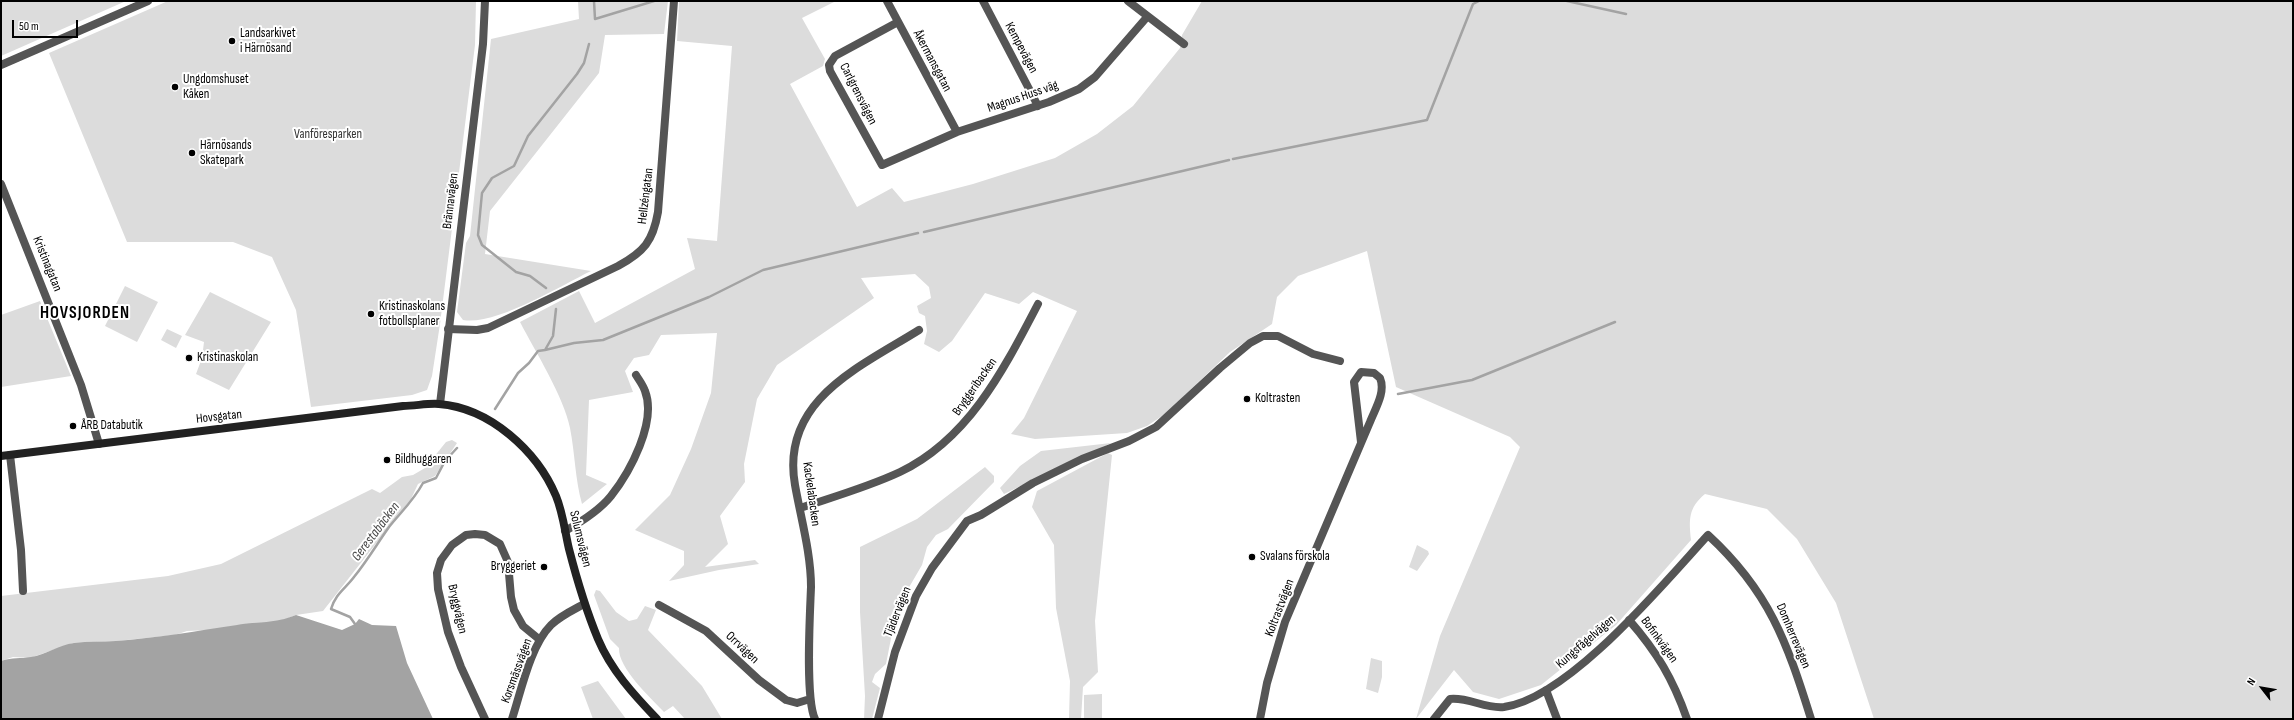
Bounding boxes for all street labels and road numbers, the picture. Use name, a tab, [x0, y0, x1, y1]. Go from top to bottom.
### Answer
street label: Kempevägen	[1001, 20, 1041, 76]
street label: Åkermansgatan	[909, 28, 955, 94]
street label: Carlgrensvägen	[836, 61, 880, 127]
street label: Magnus Huss väg	[985, 78, 1061, 116]
street label: Hellzéngatan	[635, 167, 657, 225]
street label: Brännavägen	[440, 172, 462, 230]
street label: Kristinagatan	[29, 234, 65, 294]
street label: Bryggeribacken	[949, 355, 1001, 419]
street label: Hovsgatan	[195, 407, 243, 427]
street label: Kackelabacken	[799, 461, 823, 527]
street label: Solumsvägen	[565, 509, 595, 569]
street label: Koltrastvägen	[1262, 577, 1298, 639]
street label: Bryggvägen	[444, 583, 470, 635]
street label: Tjädervägen	[881, 585, 915, 639]
street label: Domherrevägen	[1772, 601, 1814, 671]
street label: Kungsfågelvägen	[1553, 612, 1619, 672]
street label: Bofinkvägen	[1637, 614, 1681, 666]
street label: Orrvägen	[722, 629, 762, 667]
street label: Korsmässvägen	[498, 637, 536, 705]

